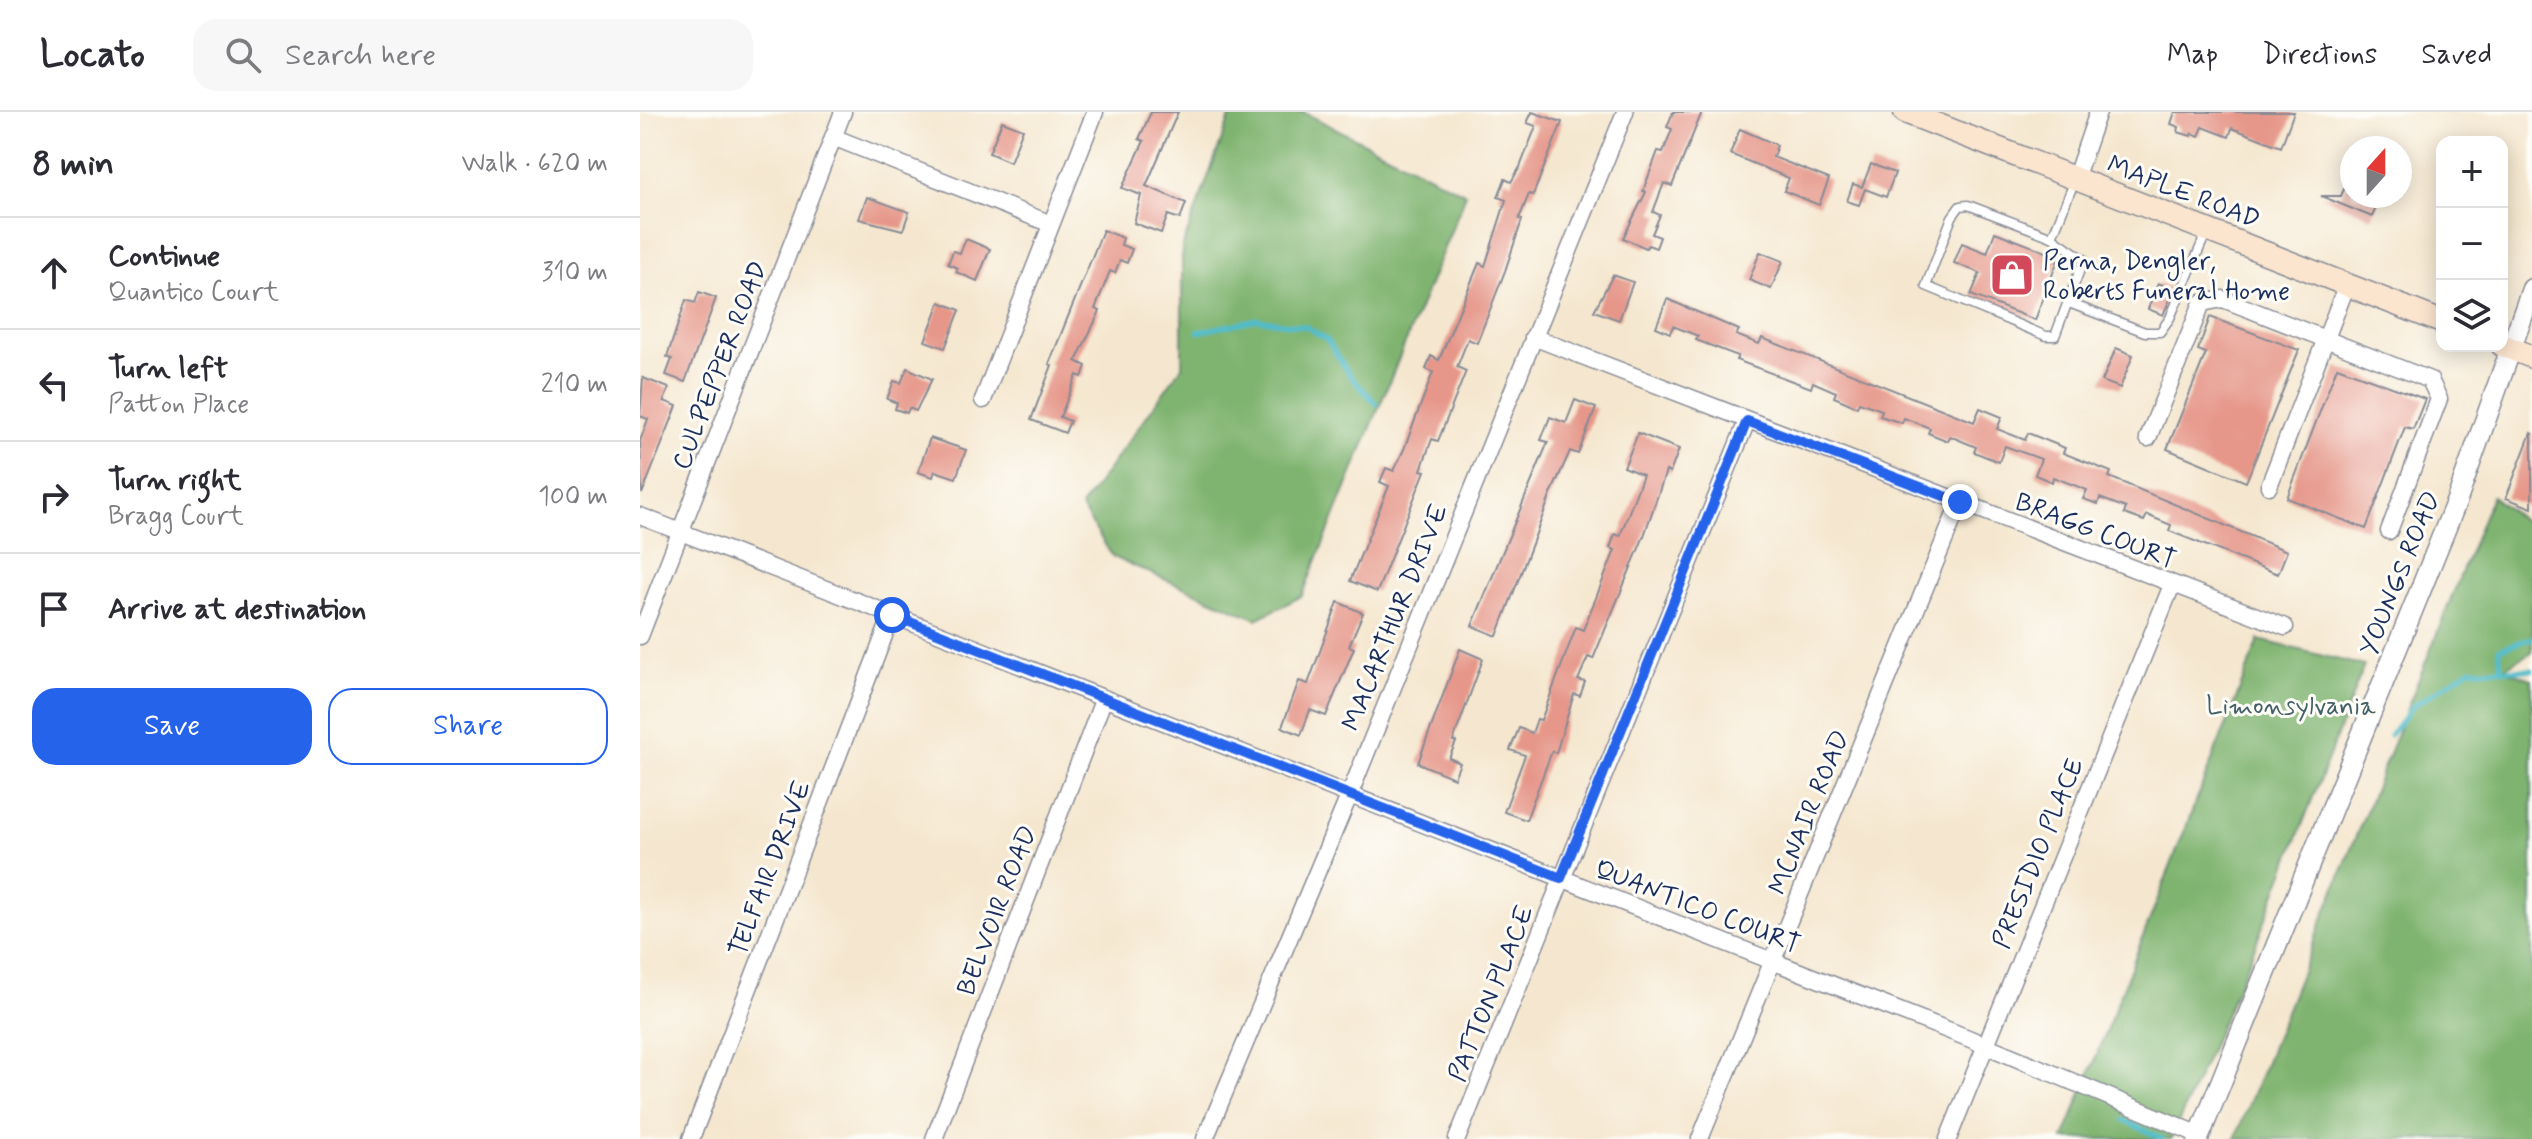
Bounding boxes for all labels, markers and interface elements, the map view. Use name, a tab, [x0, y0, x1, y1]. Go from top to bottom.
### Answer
search box	[193, 19, 753, 91]
text: Locato	[40, 31, 145, 80]
icon: search	[221, 33, 265, 77]
text: Search here	[285, 36, 436, 75]
text: Map	[2167, 37, 2218, 74]
text: Directions	[2262, 37, 2377, 74]
text: Saved	[2421, 37, 2492, 74]
north arrow	[2340, 136, 2412, 208]
map controls	[2436, 136, 2508, 352]
button: +	[2436, 136, 2508, 208]
text: 8 min	[32, 142, 114, 187]
text: Walk · 620 m	[461, 147, 608, 181]
street label: MAPLE ROAD	[2102, 148, 2265, 238]
button: −	[2436, 208, 2508, 280]
text: Continue	[108, 237, 220, 276]
place label: Perna, Dengler, Roberts Funeral Home	[2043, 245, 2290, 309]
icon: ahead	[32, 251, 76, 295]
shop icon: Perna, Dengler, Roberts Funeral Home	[1988, 251, 2036, 299]
text: 310 m	[542, 256, 608, 290]
street label: CULPEPPER ROAD	[665, 257, 776, 475]
text: Quantico Court	[108, 276, 279, 310]
button: layers	[2436, 280, 2508, 352]
text: Turn left	[108, 349, 228, 388]
icon: left	[32, 363, 76, 407]
text: 210 m	[541, 368, 608, 402]
text: Patton Place	[108, 388, 249, 422]
text: Turn right	[108, 461, 241, 500]
icon: right	[32, 475, 76, 519]
text: 100 m	[538, 480, 608, 514]
route end	[1942, 484, 1978, 520]
street label: BRAGG COURT	[2010, 486, 2181, 578]
street label: YOUNGS ROAD	[2352, 487, 2449, 661]
street label: MACARTHUR DRIVE	[1335, 499, 1457, 736]
text: Bragg Court	[108, 500, 244, 534]
icon: arrive	[32, 587, 76, 631]
text: Arrive at destination	[108, 590, 366, 629]
route start	[874, 597, 910, 633]
button: Save	[32, 688, 312, 765]
button: Share	[328, 688, 608, 765]
park label: Limonsylvania	[2206, 690, 2376, 724]
street label: MCNAIR ROAD	[1761, 725, 1858, 900]
street label: PRESIDIO PLACE	[1985, 754, 2093, 954]
street label: TELFAIR DRIVE	[722, 776, 820, 962]
street label: BELVOIR ROAD	[950, 821, 1046, 1001]
street label: QUANTICO COURT	[1590, 853, 1805, 963]
street label: PATTON PLACE	[1441, 900, 1543, 1087]

